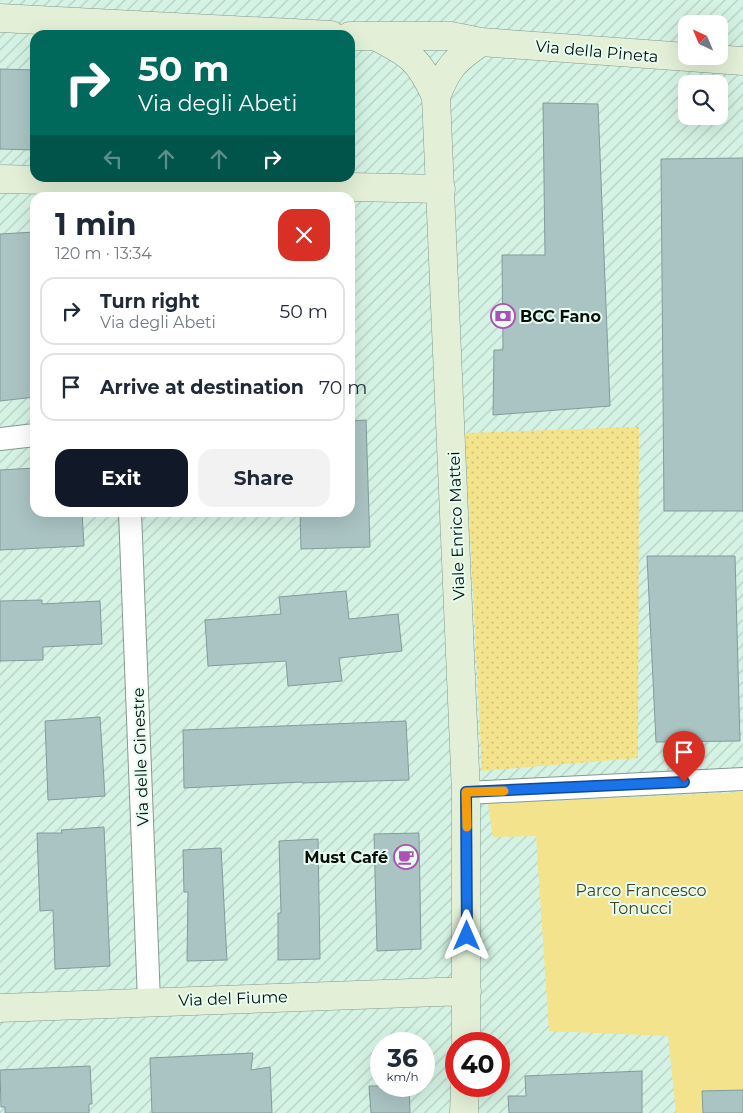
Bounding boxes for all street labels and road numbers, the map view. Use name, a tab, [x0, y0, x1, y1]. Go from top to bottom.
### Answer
street label: Via della Pineta	[535, 37, 659, 66]
street label: Viale Enrico Mattei	[444, 451, 469, 601]
street label: Via delle Ginestre	[129, 687, 152, 827]
street label: Via del Fiume	[178, 987, 288, 1010]

